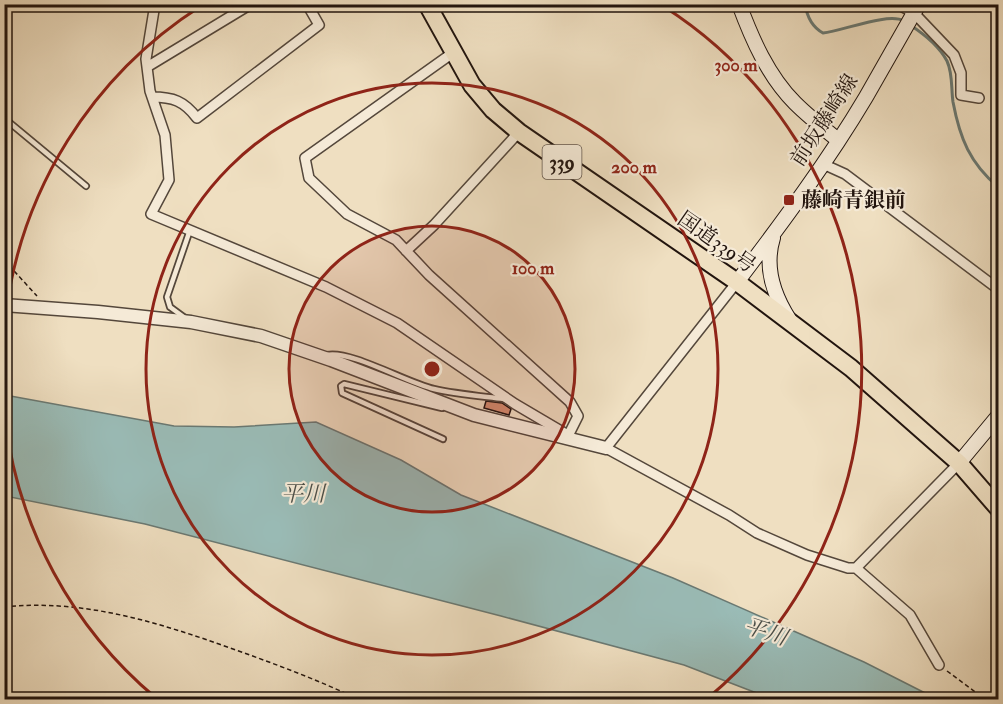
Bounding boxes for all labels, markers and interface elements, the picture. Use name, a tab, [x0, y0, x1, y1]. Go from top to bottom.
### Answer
text: 300 m	[714, 54, 759, 77]
street label: 前坂藤崎線	[785, 69, 864, 172]
road number: 339	[542, 145, 582, 179]
text: 200 m	[611, 156, 658, 179]
place label: 藤崎青銀前	[801, 187, 906, 214]
marker: 藤崎青銀前	[782, 193, 796, 207]
street label: 国道339号	[672, 206, 761, 279]
text: 100 m	[512, 257, 555, 280]
centre of rings	[422, 359, 442, 379]
water label: 平川	[281, 480, 327, 508]
water label: 平川	[740, 612, 793, 653]

